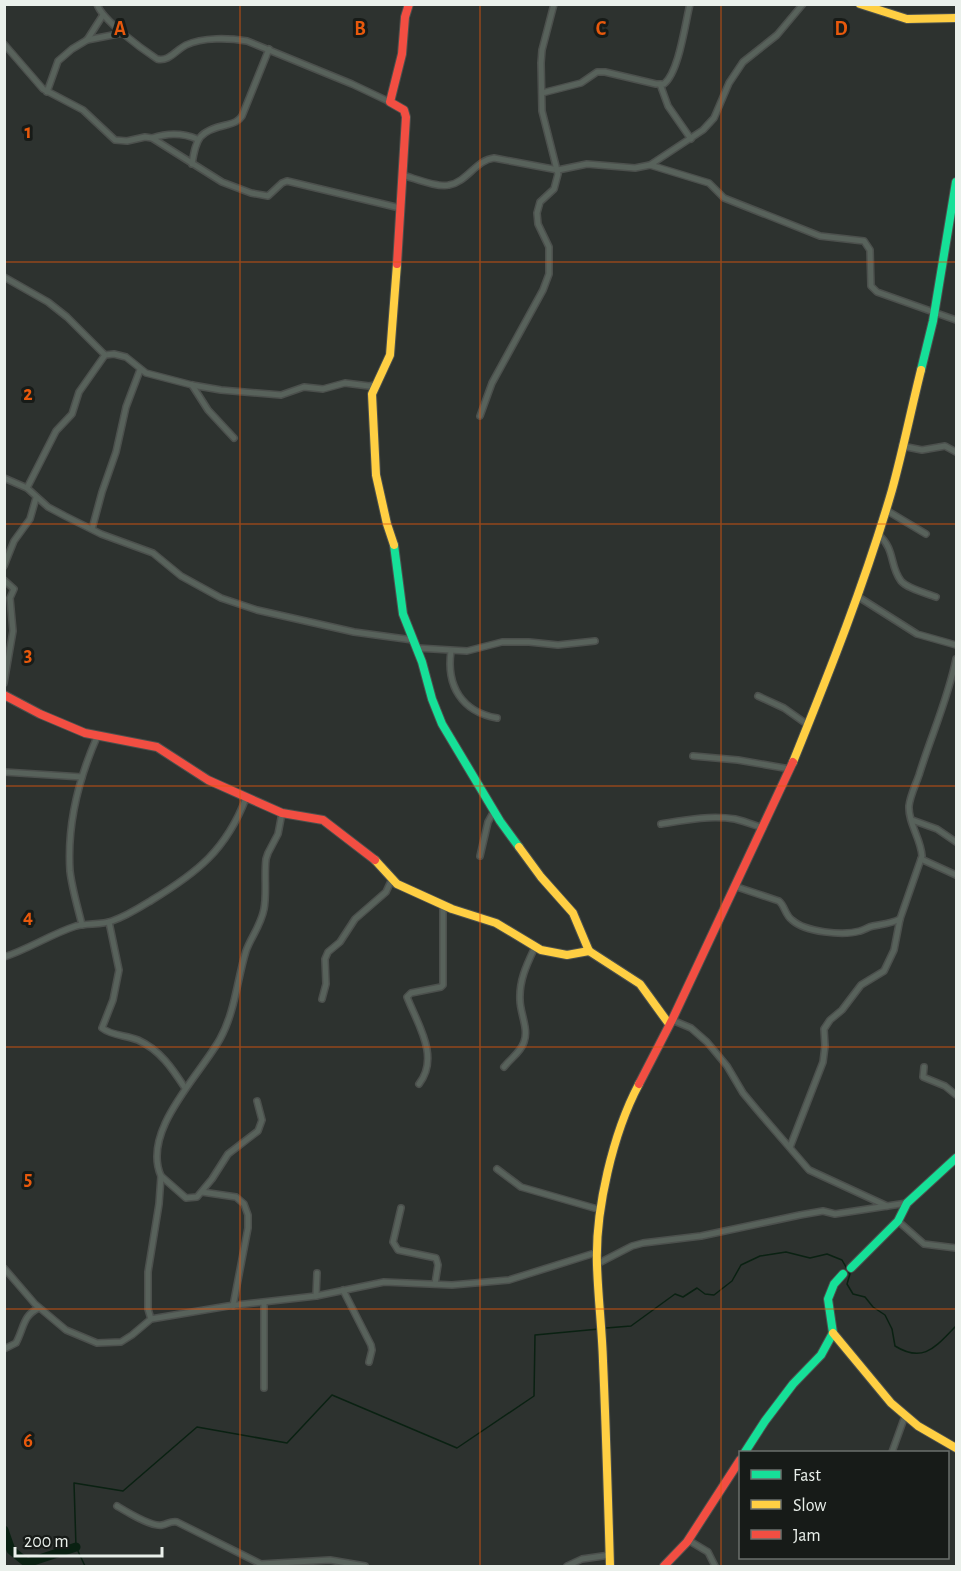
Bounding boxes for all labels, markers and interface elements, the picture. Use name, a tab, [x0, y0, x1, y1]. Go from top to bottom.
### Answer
text: A	[114, 19, 126, 39]
text: B	[354, 19, 366, 39]
text: C	[596, 19, 607, 39]
text: D	[834, 19, 848, 39]
text: 1	[24, 122, 32, 142]
text: 2	[23, 384, 33, 404]
text: 3	[24, 645, 32, 665]
text: 4	[23, 907, 33, 927]
text: 5	[24, 1169, 32, 1189]
text: 6	[23, 1431, 33, 1451]
legend	[739, 1451, 949, 1559]
text: Fast	[793, 1467, 821, 1485]
text: Slow	[793, 1497, 826, 1515]
scale bar	[15, 1520, 162, 1558]
text: Jam	[793, 1527, 821, 1545]
text: 200 m	[24, 1533, 69, 1551]

